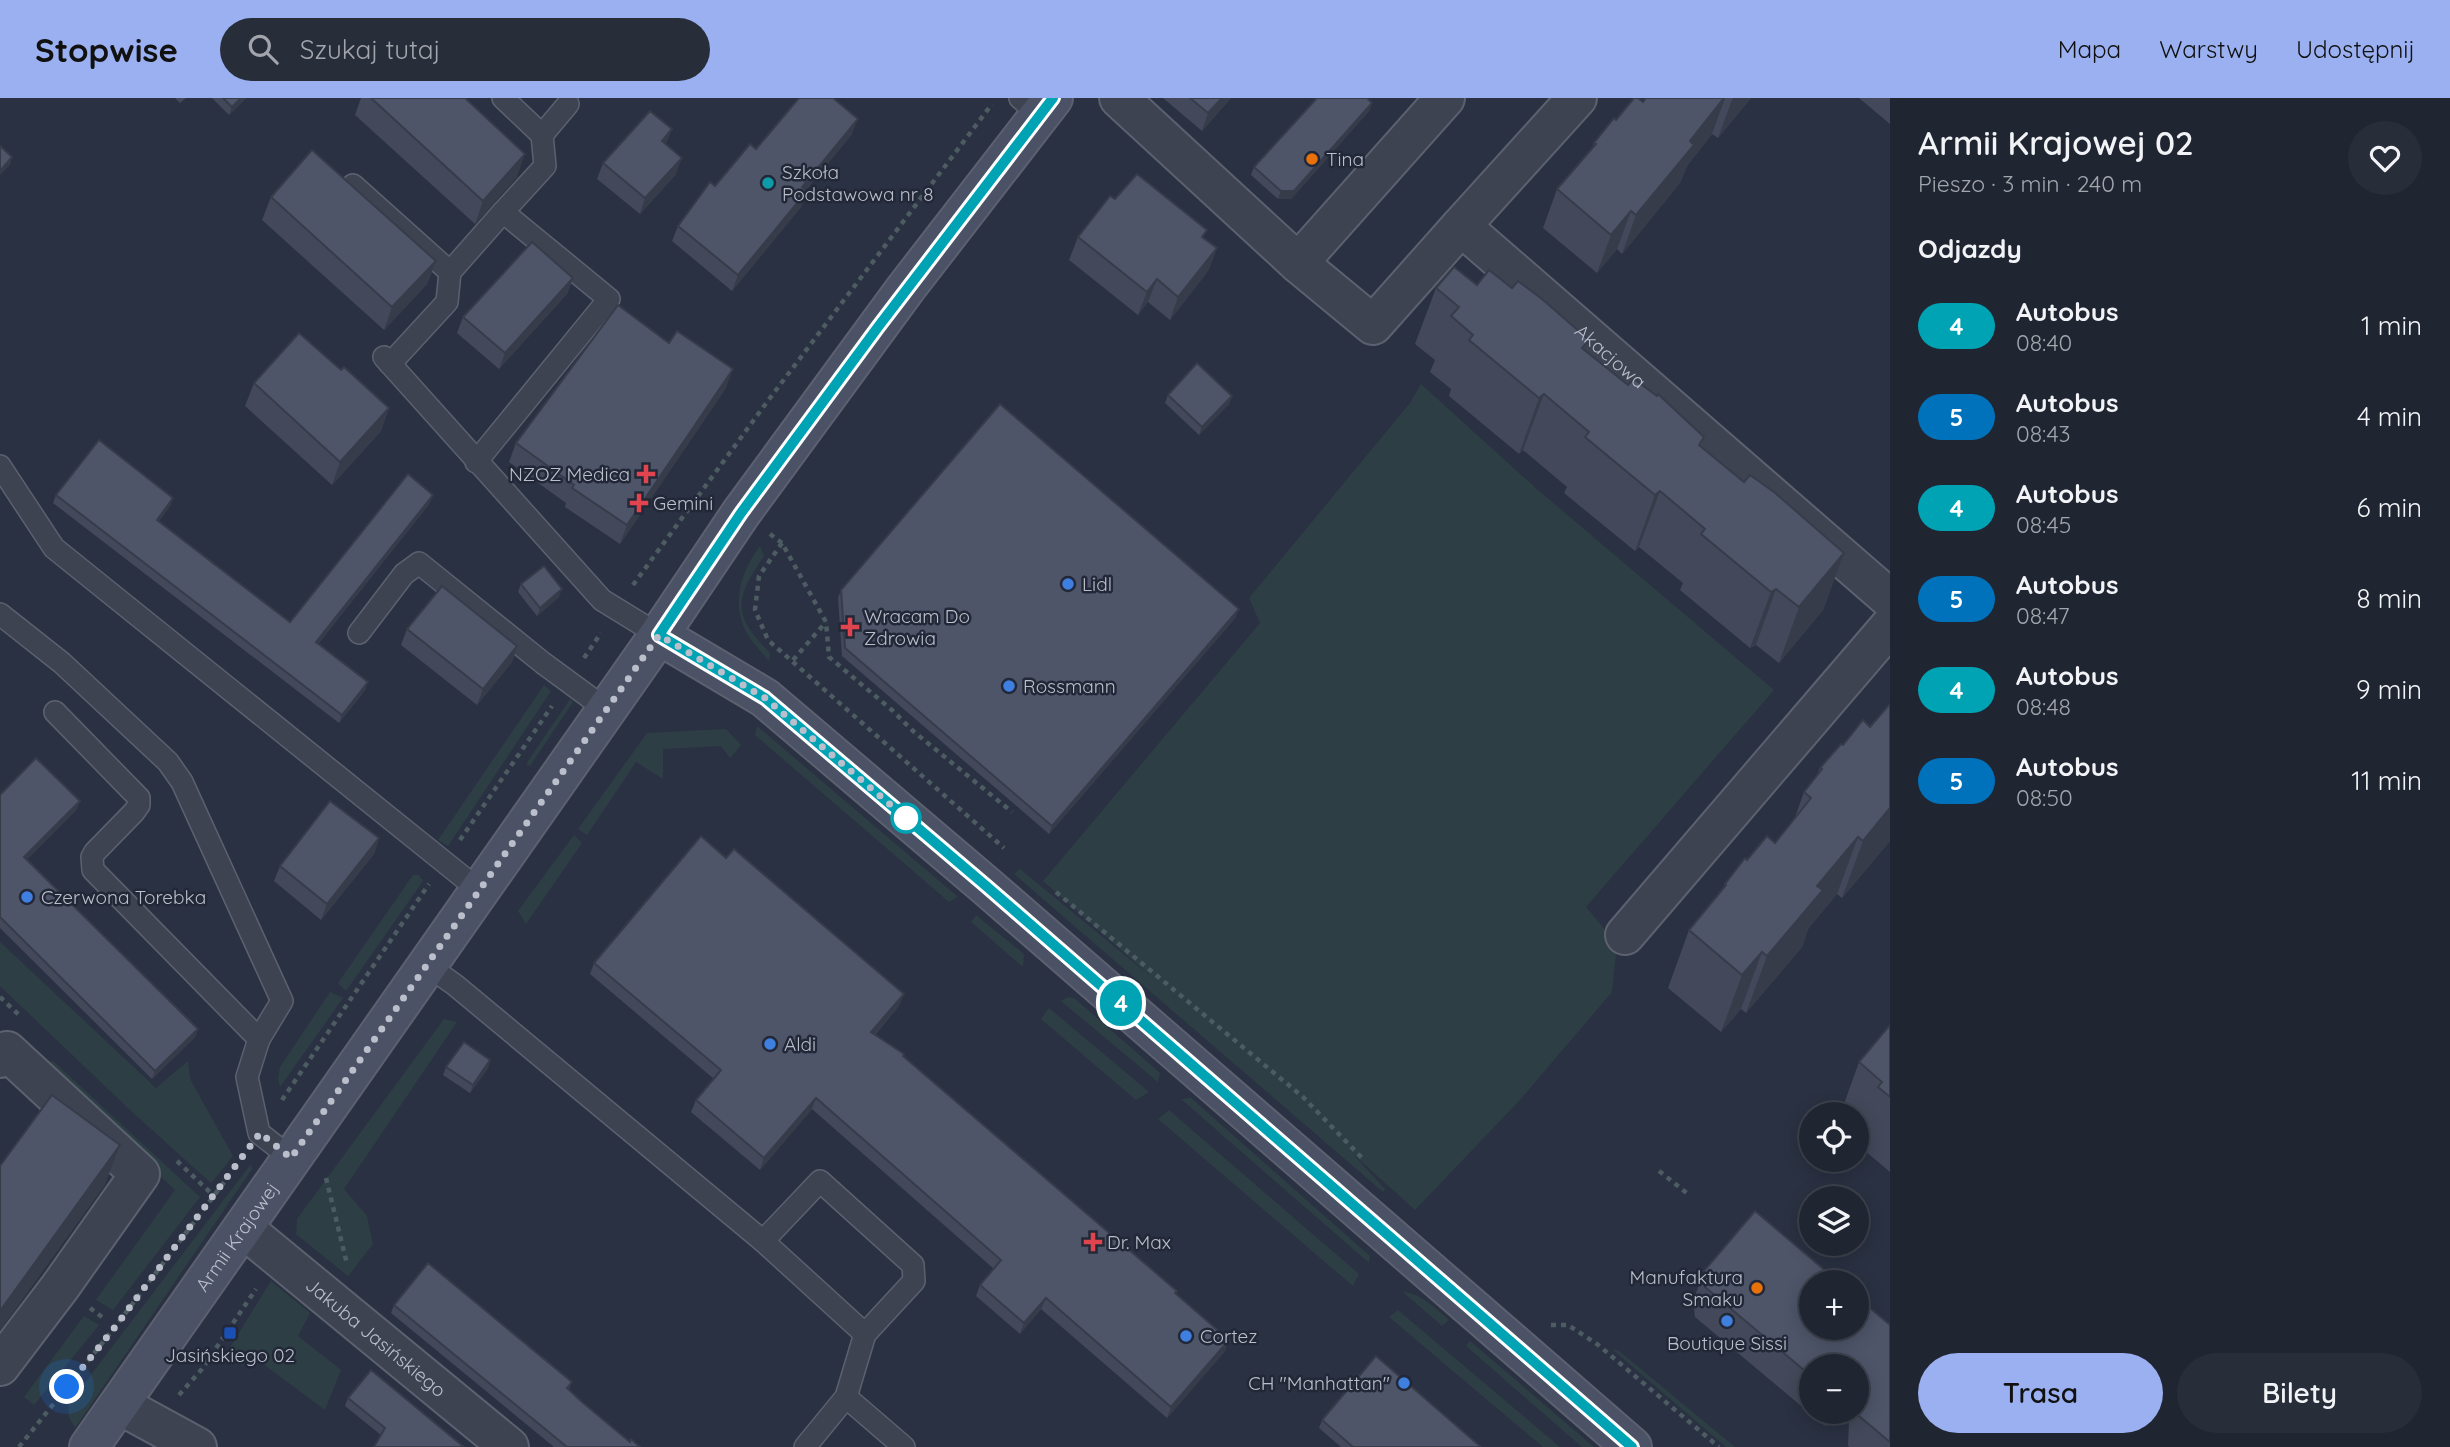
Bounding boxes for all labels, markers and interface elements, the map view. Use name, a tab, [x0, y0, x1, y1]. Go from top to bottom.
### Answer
search box	[220, 18, 710, 81]
text: Stopwise	[35, 29, 178, 70]
icon: search	[244, 30, 282, 68]
text: Szukaj tutaj	[300, 33, 441, 66]
text: Mapa	[2058, 34, 2121, 64]
text: Warstwy	[2159, 34, 2258, 64]
text: Udostępnij	[2296, 34, 2415, 64]
button: heart	[2348, 121, 2422, 195]
text: Armii Krajowej 02	[1918, 122, 2194, 163]
place label: Tina	[1326, 147, 1364, 171]
marker: Tina	[1304, 151, 1320, 167]
place label: Szkoła Podstawowa nr 8	[782, 160, 933, 206]
text: Pieszo · 3 min · 240 m	[1918, 169, 2142, 198]
marker: Szkoła Podstawowa nr 8	[760, 175, 776, 191]
text: Odjazdy	[1918, 232, 2022, 265]
text: Autobus	[2016, 295, 2118, 328]
text: 1 min	[2361, 309, 2422, 342]
text: 4	[1949, 311, 1964, 341]
street label: Akacjowa	[1570, 319, 1651, 393]
text: 08:40	[2016, 328, 2072, 357]
text: Autobus	[2016, 386, 2118, 419]
text: 4 min	[2357, 400, 2422, 433]
text: 5	[1950, 402, 1963, 432]
text: 08:43	[2016, 419, 2071, 448]
place label: NZOZ Medica	[509, 462, 630, 486]
marker: NZOZ Medica	[636, 464, 656, 484]
text: Autobus	[2016, 477, 2118, 510]
place label: Gemini	[653, 491, 713, 515]
text: 6 min	[2357, 491, 2422, 524]
text: 4	[1949, 493, 1964, 523]
marker: Gemini	[631, 495, 647, 511]
text: 08:45	[2016, 510, 2071, 539]
text: Autobus	[2016, 568, 2118, 601]
place label: Lidl	[1082, 572, 1112, 596]
marker: Lidl	[1060, 576, 1076, 592]
text: 8 min	[2357, 582, 2422, 615]
text: 5	[1950, 584, 1963, 614]
text: 08:47	[2016, 601, 2070, 630]
place label: Wracam Do Zdrowia	[864, 604, 970, 650]
marker: Wracam Do Zdrowia	[842, 619, 858, 635]
text: Autobus	[2016, 659, 2118, 692]
text: 9 min	[2356, 673, 2422, 706]
place label: Rossmann	[1023, 674, 1116, 698]
text: 4	[1949, 675, 1964, 705]
marker: Rossmann	[1001, 678, 1017, 694]
text: 08:48	[2016, 692, 2071, 721]
text: Autobus	[2016, 750, 2118, 783]
text: 11 min	[2351, 764, 2422, 797]
text: 5	[1950, 766, 1963, 796]
text: 08:50	[2016, 783, 2073, 812]
unlabelled marker	[891, 803, 921, 833]
place label: Czerwona Torebka	[41, 885, 206, 909]
marker: Czerwona Torebka	[19, 889, 35, 905]
line badge: 4	[1098, 980, 1144, 1026]
text: 4	[1114, 988, 1128, 1018]
place label: Aldi	[784, 1032, 816, 1056]
marker: Aldi	[762, 1036, 778, 1052]
map controls	[1799, 1102, 1869, 1424]
button: locate	[1799, 1102, 1869, 1172]
street label: Armii Krajowej	[190, 1177, 283, 1296]
button: layers	[1799, 1186, 1869, 1256]
place label: Dr. Max	[1107, 1230, 1171, 1254]
marker: Dr. Max	[1085, 1234, 1101, 1250]
place label: Manufaktura Smaku	[1630, 1265, 1743, 1311]
button: +	[1799, 1270, 1869, 1340]
street label: Jakuba Jasińskiego	[301, 1273, 451, 1402]
marker: Manufaktura Smaku	[1749, 1280, 1765, 1296]
marker: Boutique Sissi	[1719, 1313, 1735, 1329]
place label: Cortez	[1200, 1324, 1257, 1348]
marker: Jasińskiego 02	[222, 1325, 238, 1341]
marker: Cortez	[1178, 1328, 1194, 1344]
place label: Boutique Sissi	[1667, 1331, 1787, 1355]
place label: Jasińskiego 02	[165, 1343, 295, 1367]
button: Trasa	[1918, 1353, 2163, 1433]
button: Bilety	[2177, 1353, 2422, 1433]
button: −	[1799, 1354, 1869, 1424]
your location	[49, 1369, 84, 1404]
place label: CH "Manhattan"	[1248, 1371, 1390, 1395]
marker: CH "Manhattan"	[1396, 1375, 1412, 1391]

